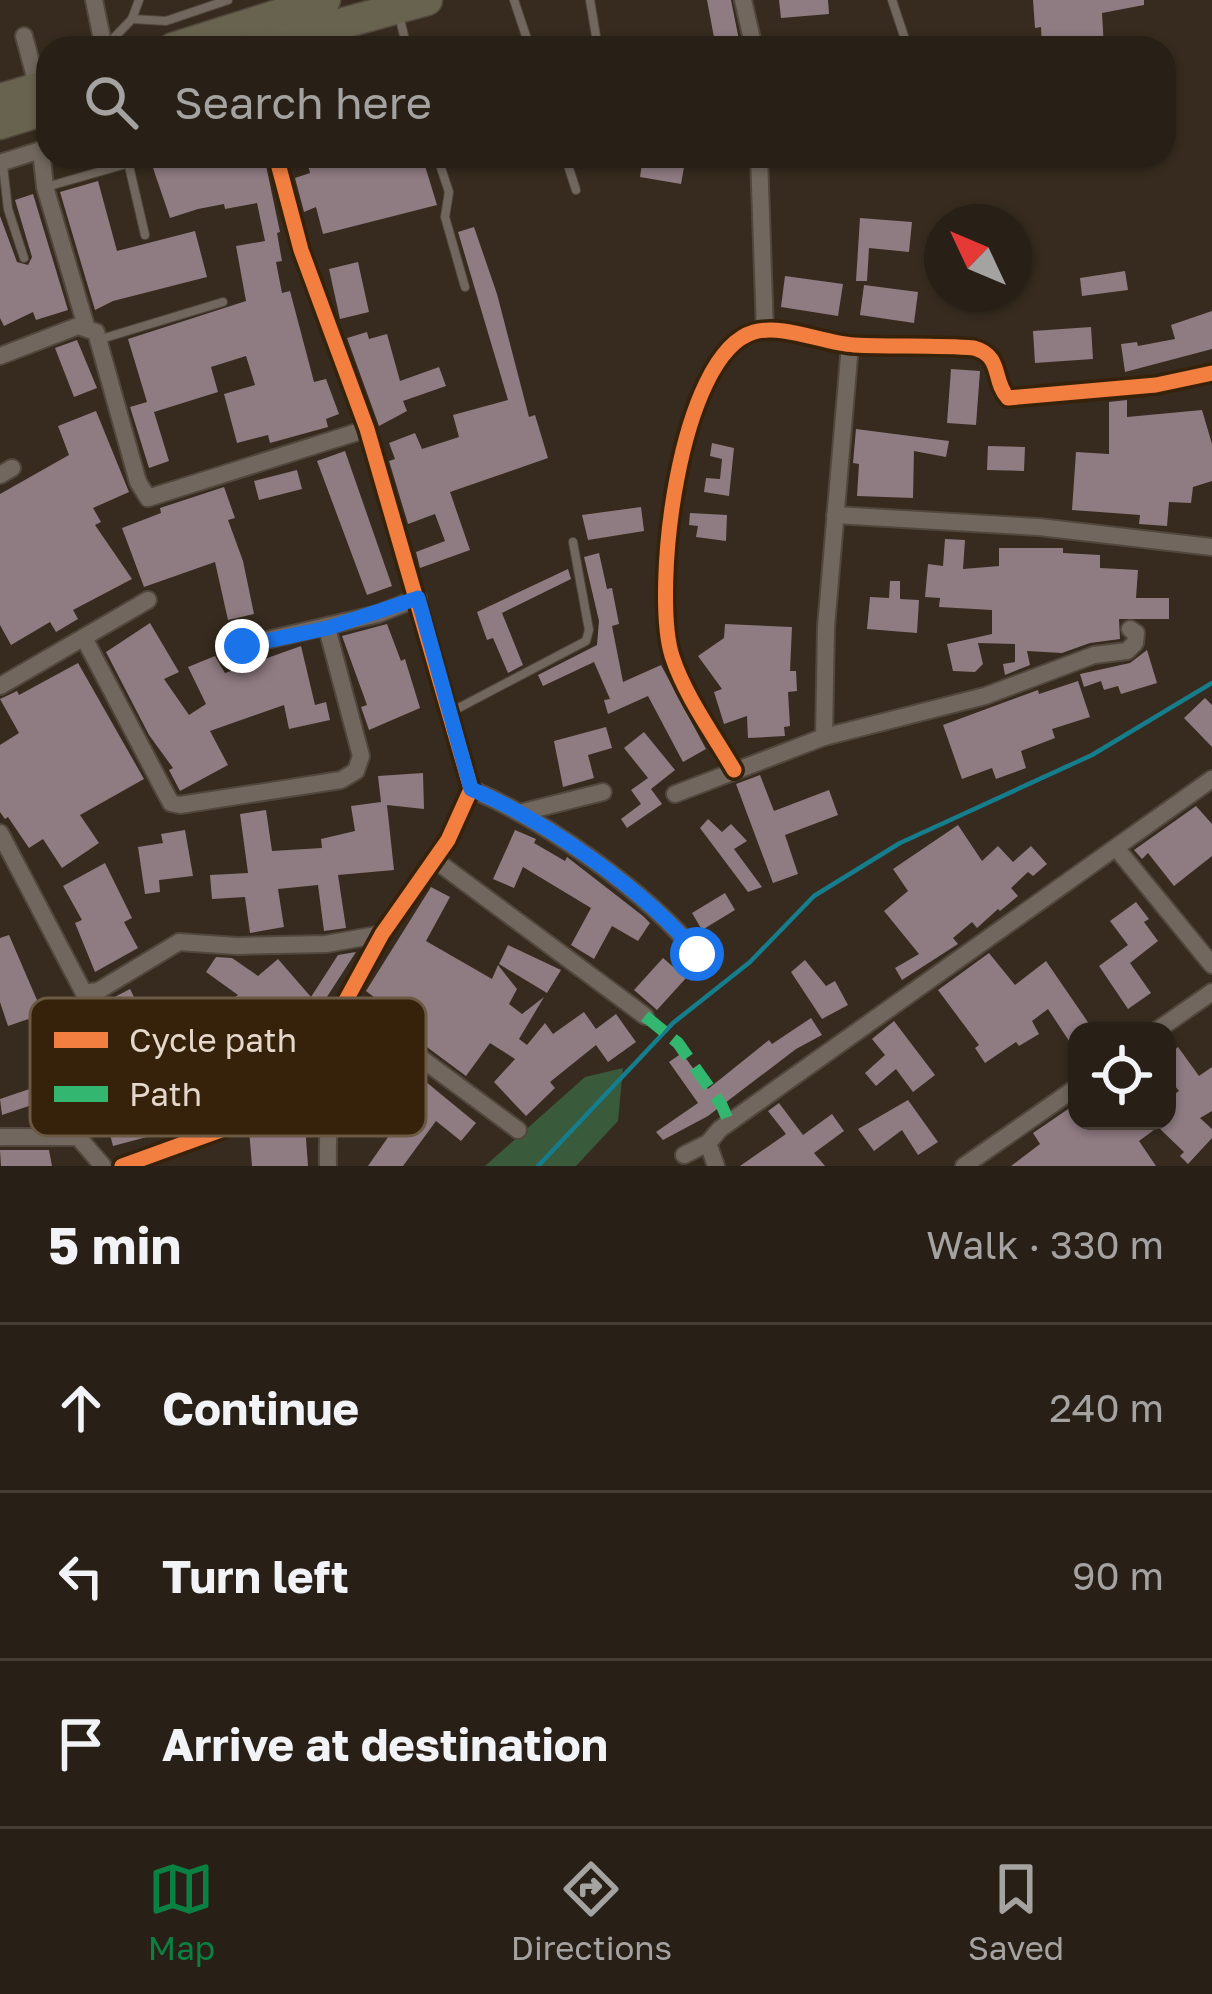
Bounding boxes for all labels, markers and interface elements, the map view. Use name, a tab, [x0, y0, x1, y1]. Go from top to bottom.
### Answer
search box	[36, 36, 1176, 168]
icon: search	[78, 69, 144, 135]
text: Search here	[174, 75, 432, 129]
north arrow	[924, 204, 1032, 312]
route end	[215, 619, 269, 673]
route start	[670, 927, 724, 981]
legend	[30, 998, 426, 1136]
text: Cycle path	[129, 1020, 297, 1059]
map controls	[1068, 1022, 1176, 1130]
button: locate	[1068, 1022, 1176, 1130]
text: Path	[129, 1074, 202, 1113]
text: 5 min	[48, 1214, 181, 1275]
text: Walk · 330 m	[926, 1221, 1164, 1268]
icon: ahead	[48, 1375, 114, 1441]
text: Continue	[162, 1381, 359, 1435]
text: 240 m	[1049, 1384, 1164, 1431]
icon: left	[48, 1543, 114, 1609]
text: Turn left	[162, 1549, 349, 1603]
text: 90 m	[1072, 1552, 1164, 1599]
icon: arrive	[48, 1711, 114, 1777]
text: Arrive at destination	[162, 1717, 608, 1771]
tab: Map	[148, 1856, 215, 1967]
tab: Directions	[511, 1856, 672, 1967]
tab: Saved	[968, 1856, 1064, 1967]

